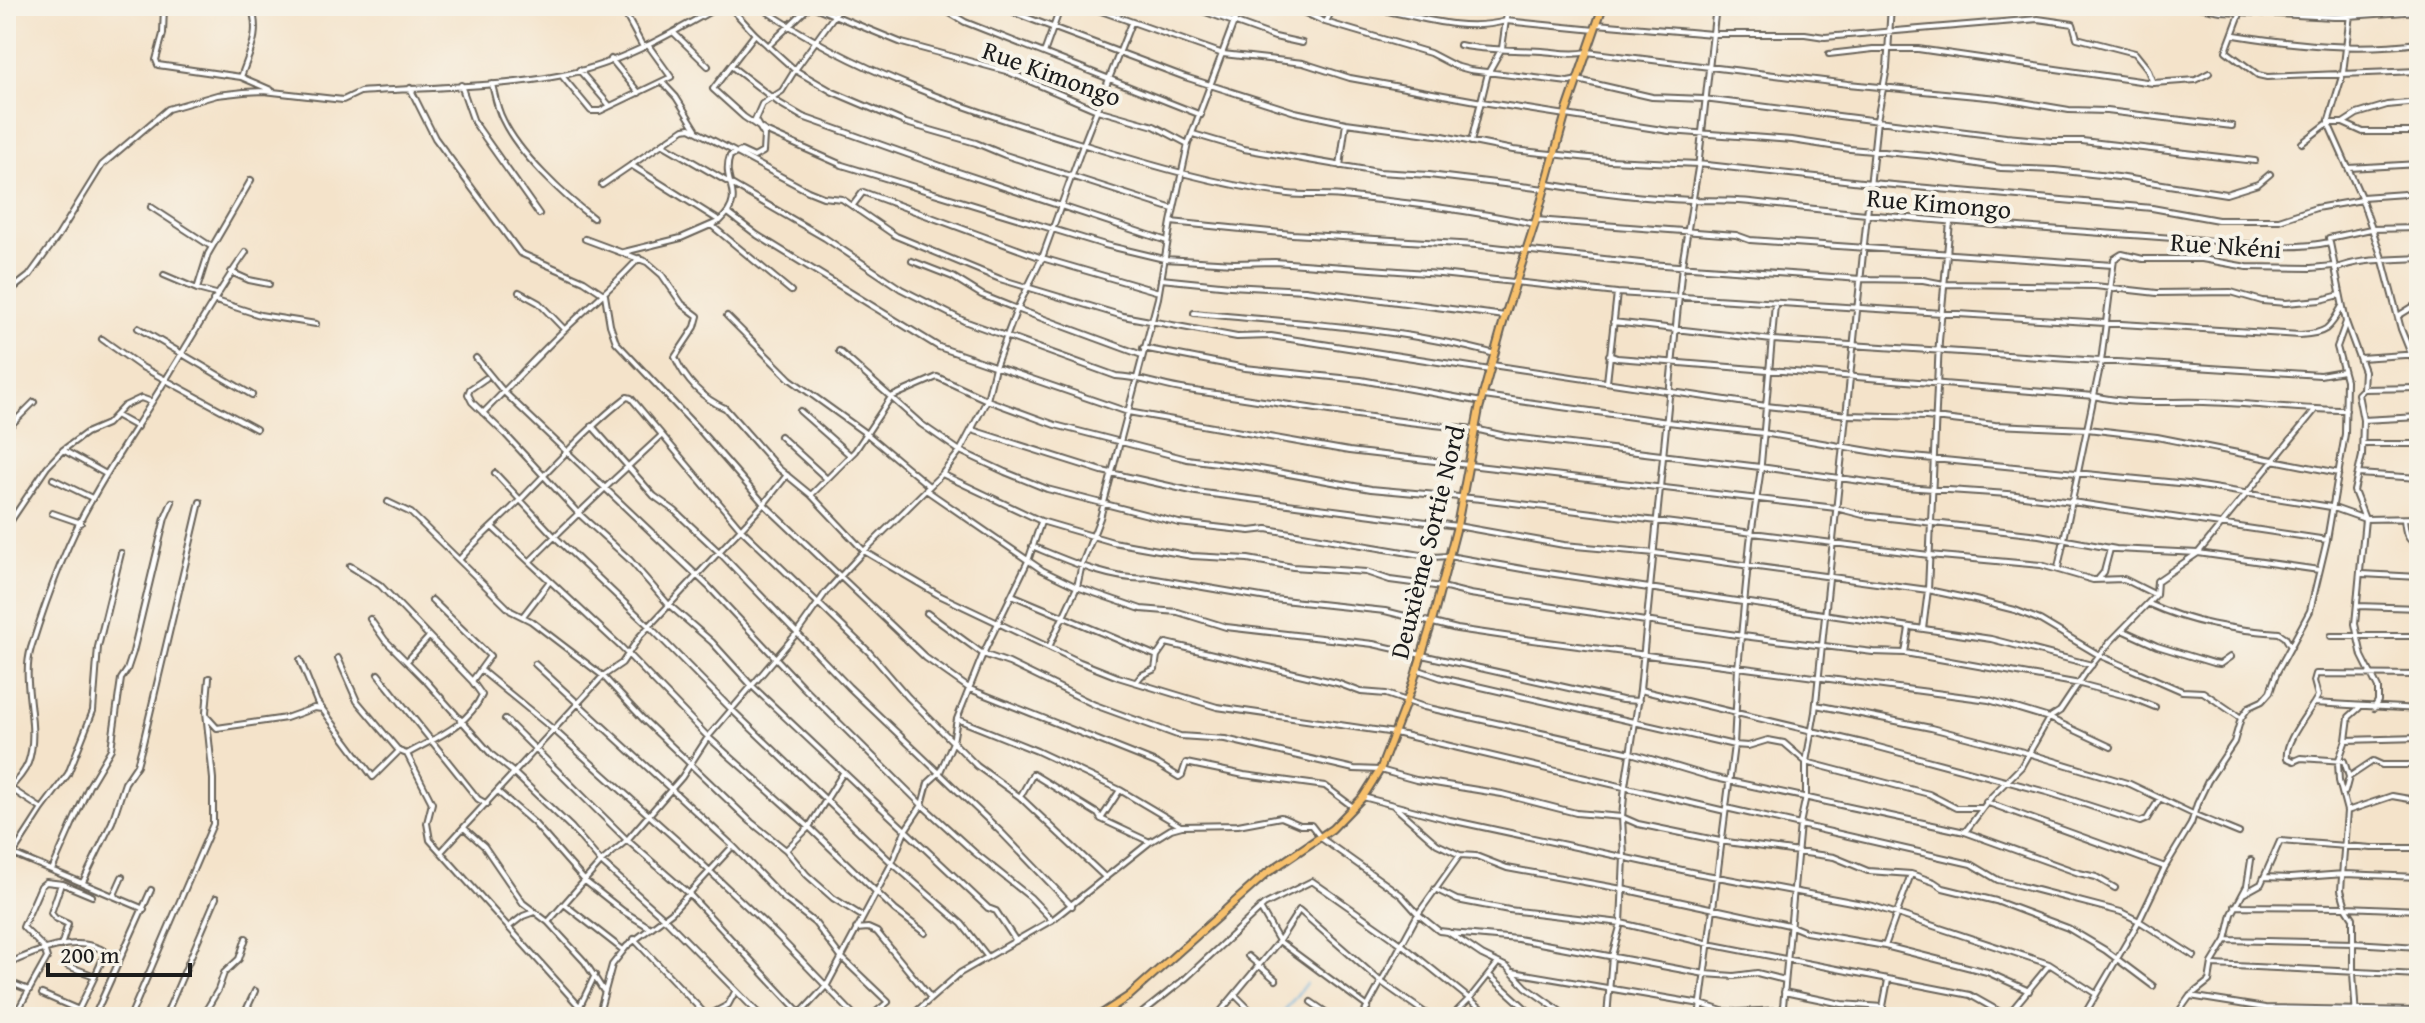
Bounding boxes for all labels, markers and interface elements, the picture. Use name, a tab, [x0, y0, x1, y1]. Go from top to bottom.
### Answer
street label: Rue Kimongo	[977, 30, 1127, 116]
street label: Rue Kimongo	[1865, 177, 2013, 229]
street label: Rue Nkéni	[2169, 222, 2283, 268]
street label: Deuxième Sortie Nord	[1379, 421, 1475, 663]
scale bar	[48, 927, 190, 977]
text: 200 m	[60, 937, 120, 972]

